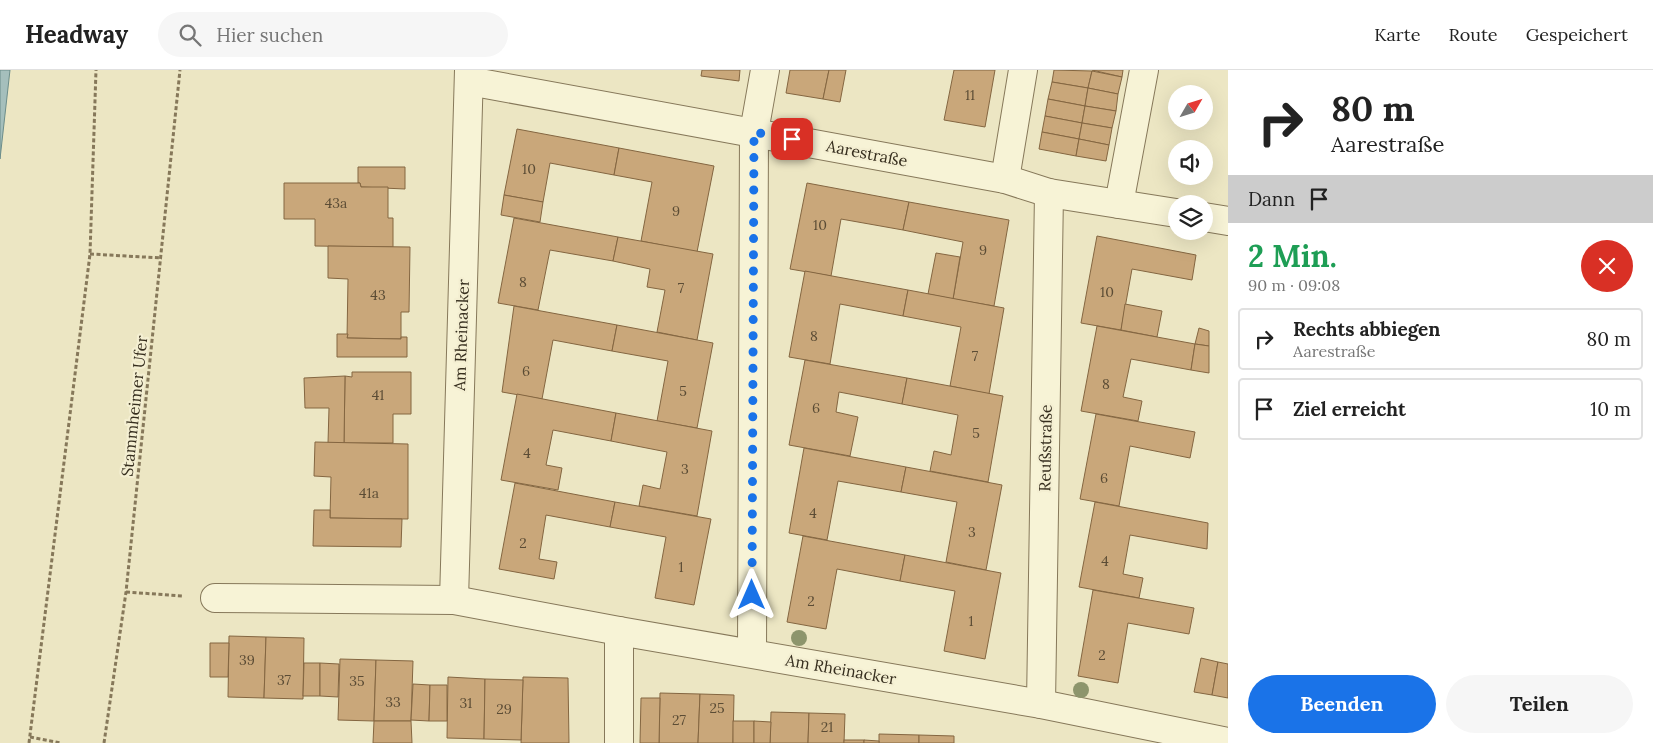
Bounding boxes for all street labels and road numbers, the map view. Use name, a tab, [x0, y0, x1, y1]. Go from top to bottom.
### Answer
street label: Aarestraße	[824, 135, 910, 171]
street label: Am Rheinacker	[449, 279, 473, 392]
street label: Stammheimer Ufer	[117, 334, 151, 478]
street label: Reußstraße	[1034, 404, 1056, 492]
street label: Am Rheinacker	[783, 649, 898, 689]

